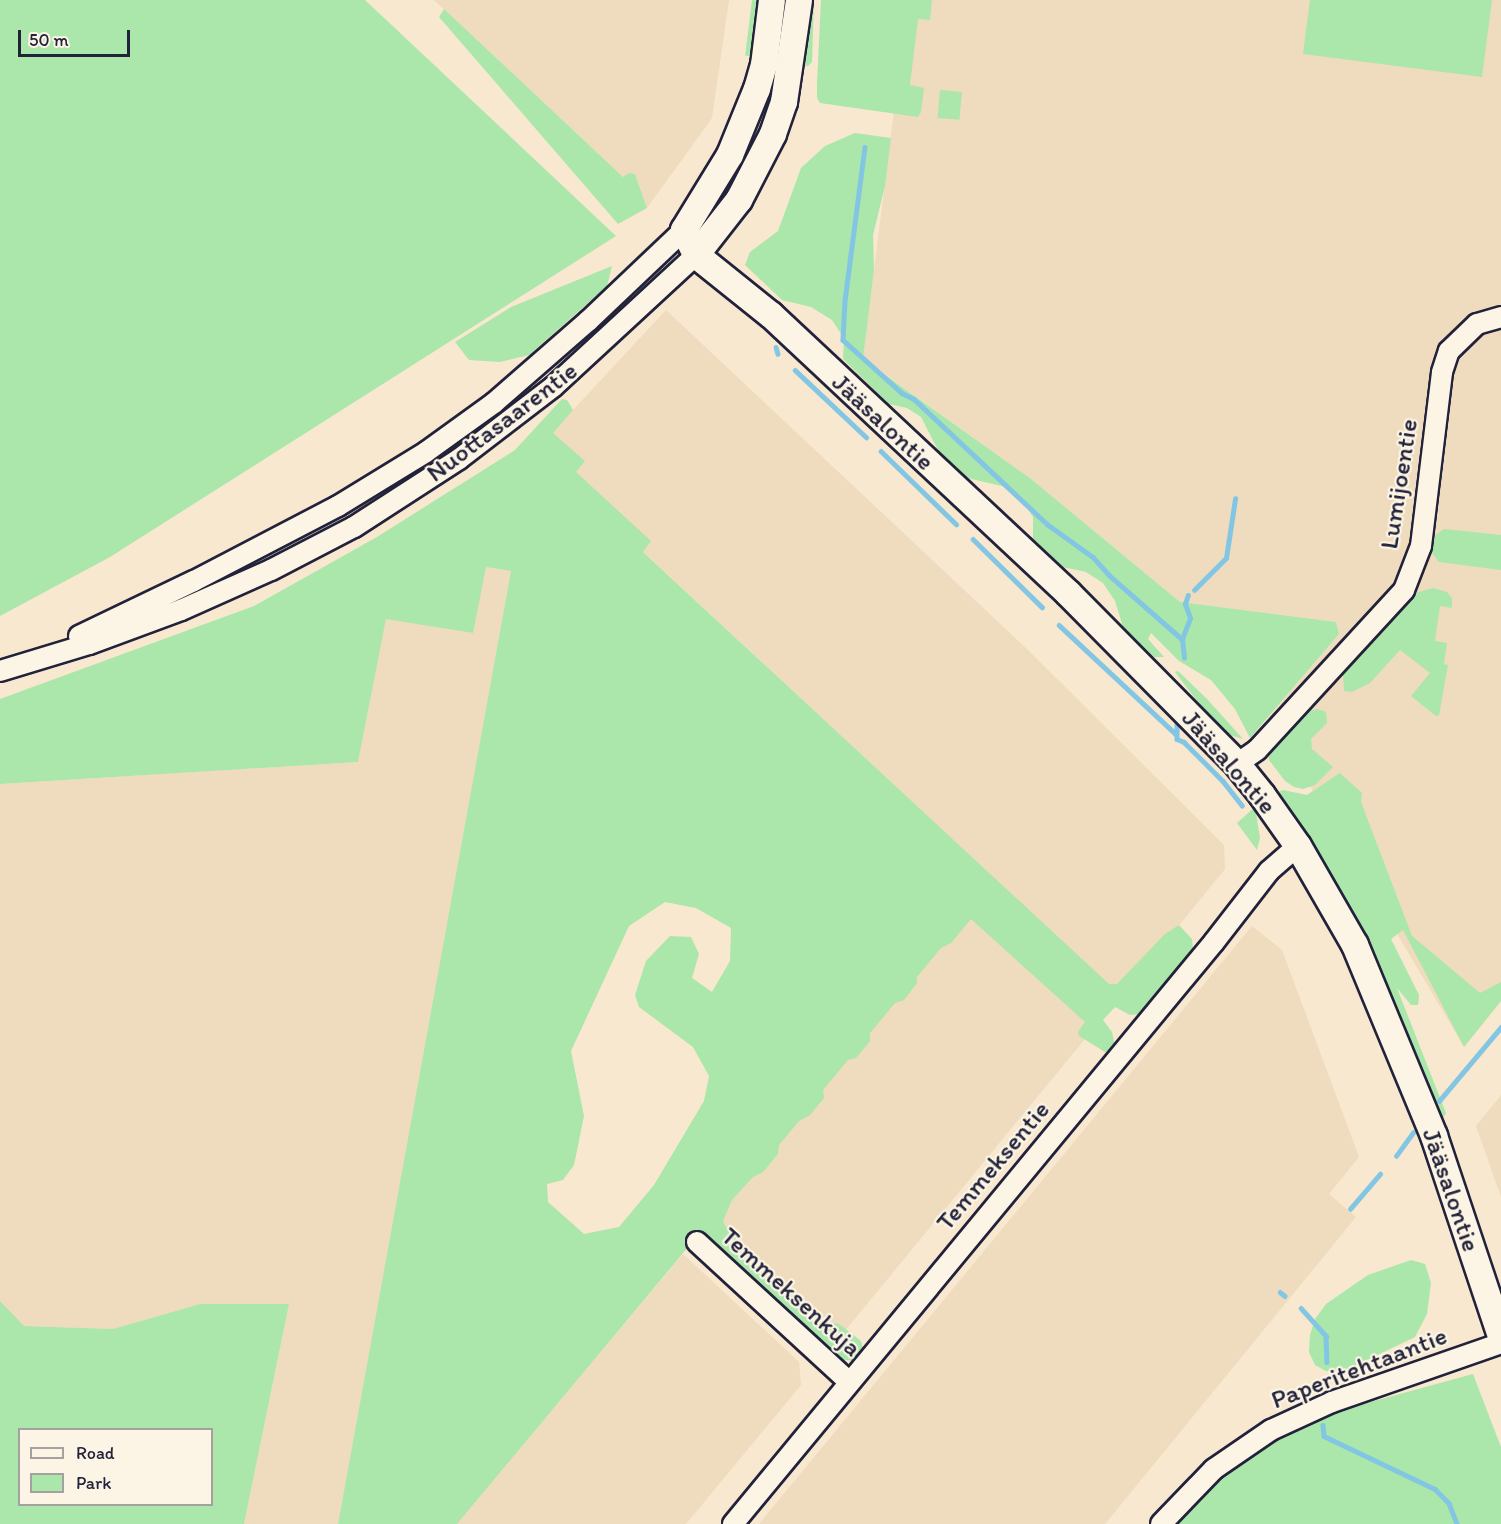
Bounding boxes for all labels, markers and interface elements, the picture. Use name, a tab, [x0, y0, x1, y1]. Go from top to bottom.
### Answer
scale bar	[21, 18, 134, 56]
text: 50 m	[29, 29, 69, 51]
street label: Nuottasaarentie	[420, 355, 584, 489]
street label: Jääsalontie	[825, 367, 941, 477]
street label: Lumijoentie	[1373, 417, 1425, 551]
street label: Jääsalontie	[1175, 703, 1283, 821]
street label: Temmeksentie	[930, 1095, 1056, 1237]
street label: Jääsalontie	[1415, 1124, 1487, 1256]
street label: Temmeksenkuja	[714, 1221, 868, 1363]
street label: Paperitehtaantie	[1267, 1320, 1451, 1416]
legend	[18, 1428, 213, 1506]
text: Road	[76, 1442, 115, 1464]
text: Park	[76, 1472, 111, 1494]

